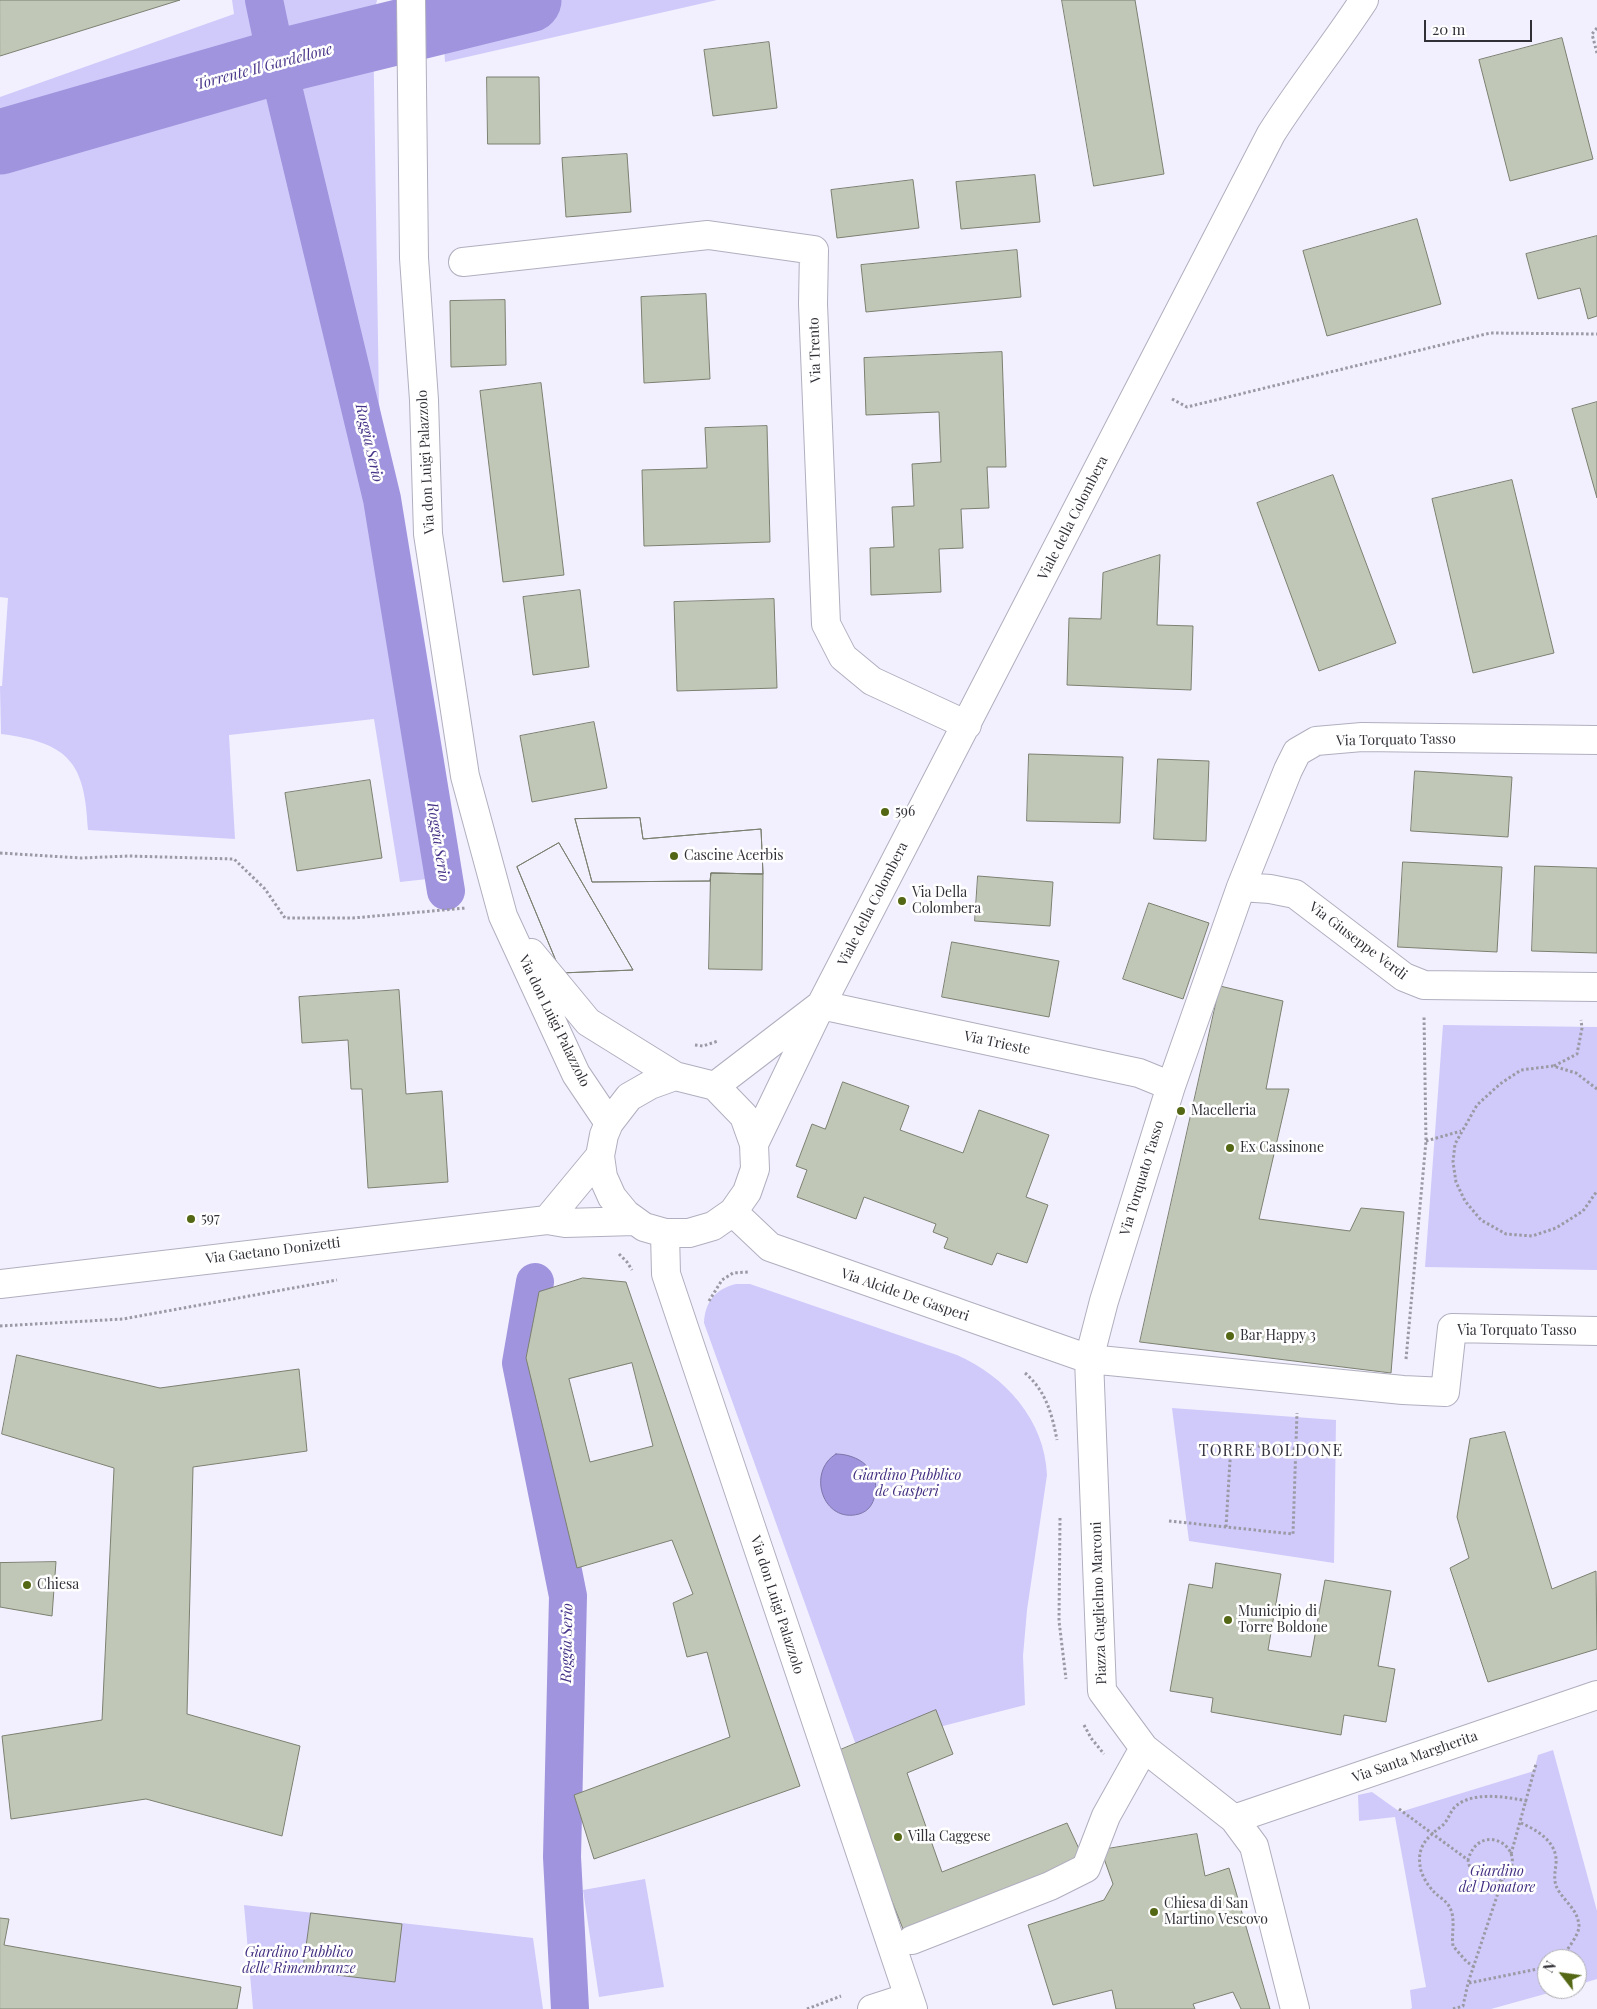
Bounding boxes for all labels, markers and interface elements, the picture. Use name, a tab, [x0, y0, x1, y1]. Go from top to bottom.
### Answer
scale bar	[1427, 10, 1534, 42]
text: 20 m	[1432, 19, 1465, 39]
water label: Torrente Il Gardellone	[194, 40, 334, 94]
street label: Via Trento	[805, 317, 825, 383]
street label: Via don Luigi Palazzolo	[414, 389, 438, 535]
water label: Roggia Serio	[351, 402, 387, 484]
street label: Viale della Colombera	[1034, 453, 1112, 583]
street label: Via Torquato Tasso	[1336, 731, 1456, 749]
water label: Roggia Serio	[423, 801, 453, 883]
place label: 596	[895, 804, 915, 820]
marker: 596	[879, 806, 891, 818]
street label: Viale della Colombera	[834, 839, 912, 969]
place label: Cascine Acerbis	[684, 848, 784, 864]
marker: Cascine Acerbis	[668, 850, 680, 862]
place label: Via Della Colombera	[912, 885, 981, 918]
marker: Via Della Colombera	[896, 895, 908, 907]
street label: Via Giuseppe Verdi	[1306, 899, 1410, 983]
street label: Via don Luigi Palazzolo	[515, 952, 593, 1090]
street label: Via Trieste	[962, 1028, 1032, 1058]
place label: Macelleria	[1191, 1103, 1256, 1119]
marker: Macelleria	[1175, 1105, 1187, 1117]
street label: Via Torquato Tasso	[1117, 1118, 1167, 1238]
place label: Ex Cassinone	[1240, 1140, 1324, 1156]
marker: Ex Cassinone	[1224, 1142, 1236, 1154]
place label: 597	[201, 1211, 220, 1227]
marker: 597	[185, 1213, 197, 1225]
street label: Via Gaetano Donizetti	[205, 1234, 341, 1268]
street label: Via Alcide De Gasperi	[839, 1265, 971, 1325]
street label: Via Torquato Tasso	[1457, 1323, 1577, 1339]
place label: Bar Happy 3	[1240, 1328, 1316, 1344]
marker: Bar Happy 3	[1224, 1330, 1236, 1342]
district label: TORRE BOLDONE	[1197, 1441, 1345, 1461]
park label: Giardino Pubblico de Gasperi	[853, 1468, 961, 1500]
street label: Piazza Guglielmo Marconi	[1088, 1521, 1110, 1685]
street label: Via don Luigi Palazzolo	[747, 1534, 807, 1676]
place label: Chiesa	[37, 1577, 79, 1593]
marker: Chiesa	[21, 1579, 33, 1591]
water label: Roggia Serio	[557, 1603, 577, 1683]
place label: Municipio di Torre Boldone	[1238, 1604, 1328, 1636]
marker: Municipio di Torre Boldone	[1222, 1614, 1234, 1626]
street label: Via Santa Margherita	[1350, 1728, 1480, 1786]
place label: Villa Caggese	[908, 1829, 991, 1845]
marker: Villa Caggese	[892, 1831, 904, 1843]
park label: Giardino del Donatore	[1459, 1864, 1535, 1896]
place label: Chiesa di San Martino Vescovo	[1164, 1896, 1268, 1928]
marker: Chiesa di San Martino Vescovo	[1148, 1906, 1160, 1918]
park label: Giardino Pubblico delle Rimembranze	[242, 1945, 356, 1978]
north arrow	[1537, 1949, 1587, 1999]
text: N	[1539, 1958, 1560, 1976]

